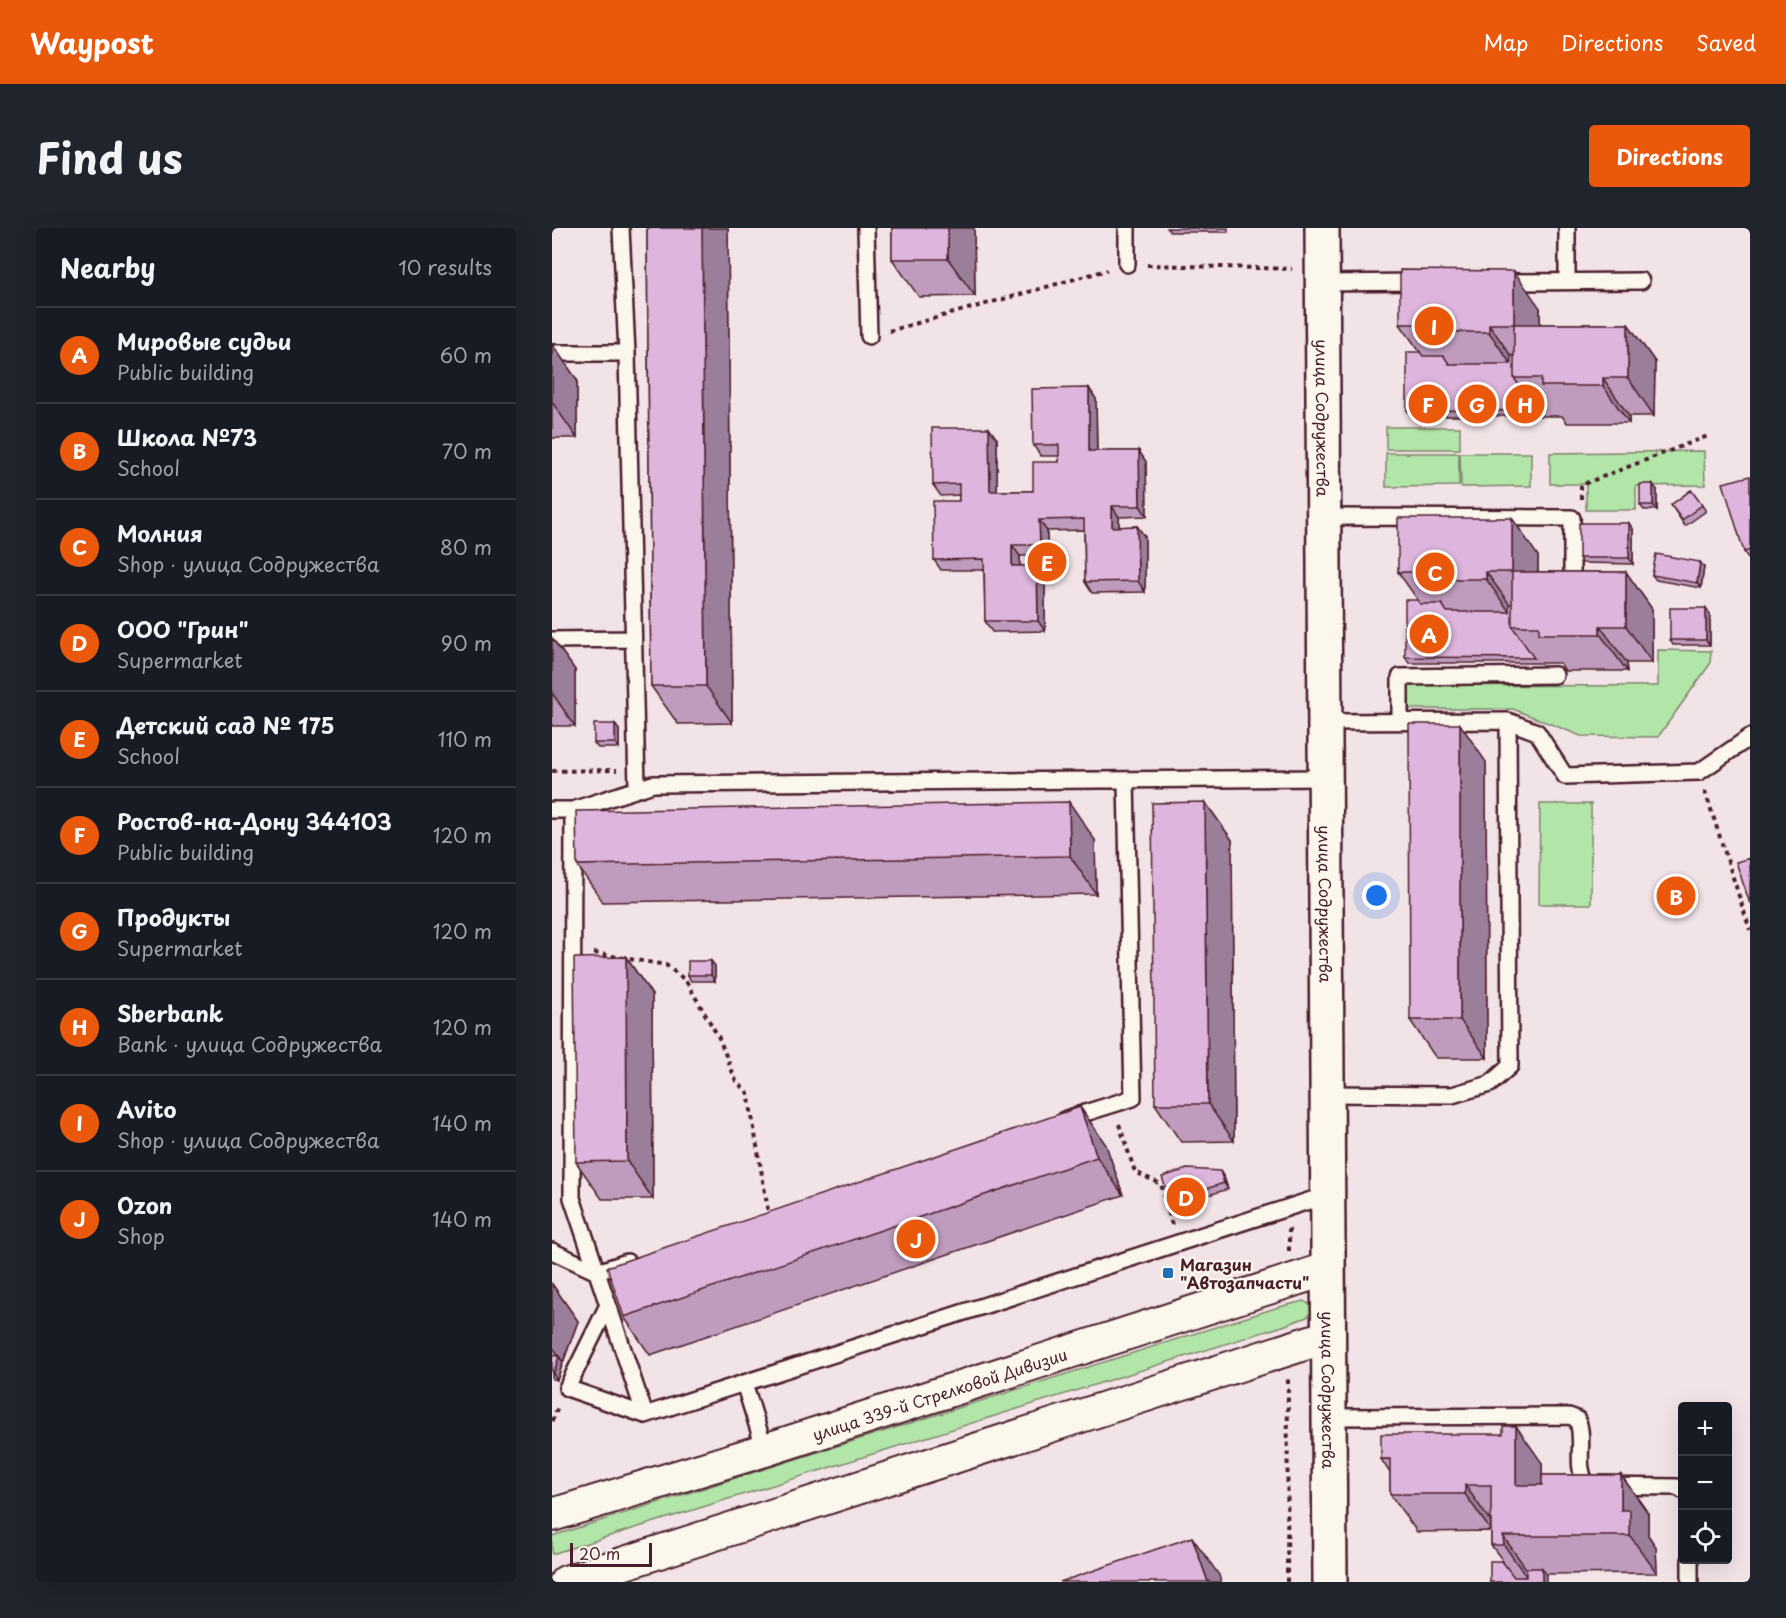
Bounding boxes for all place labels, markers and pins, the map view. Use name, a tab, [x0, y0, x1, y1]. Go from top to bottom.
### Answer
pin: I	[1414, 304, 1454, 348]
pin: F	[1408, 382, 1448, 426]
pin: G	[1458, 382, 1496, 426]
pin: H	[1506, 382, 1544, 426]
pin: E	[1028, 540, 1066, 584]
pin: C	[1416, 550, 1454, 594]
pin: A	[1410, 612, 1448, 656]
pin: B	[1656, 874, 1696, 918]
pin: D	[1166, 1174, 1206, 1220]
pin: J	[896, 1216, 936, 1262]
place label: Магазин "Автозапчасти"	[1180, 1252, 1309, 1294]
marker: Магазин "Автозапчасти"	[1161, 1266, 1175, 1280]

